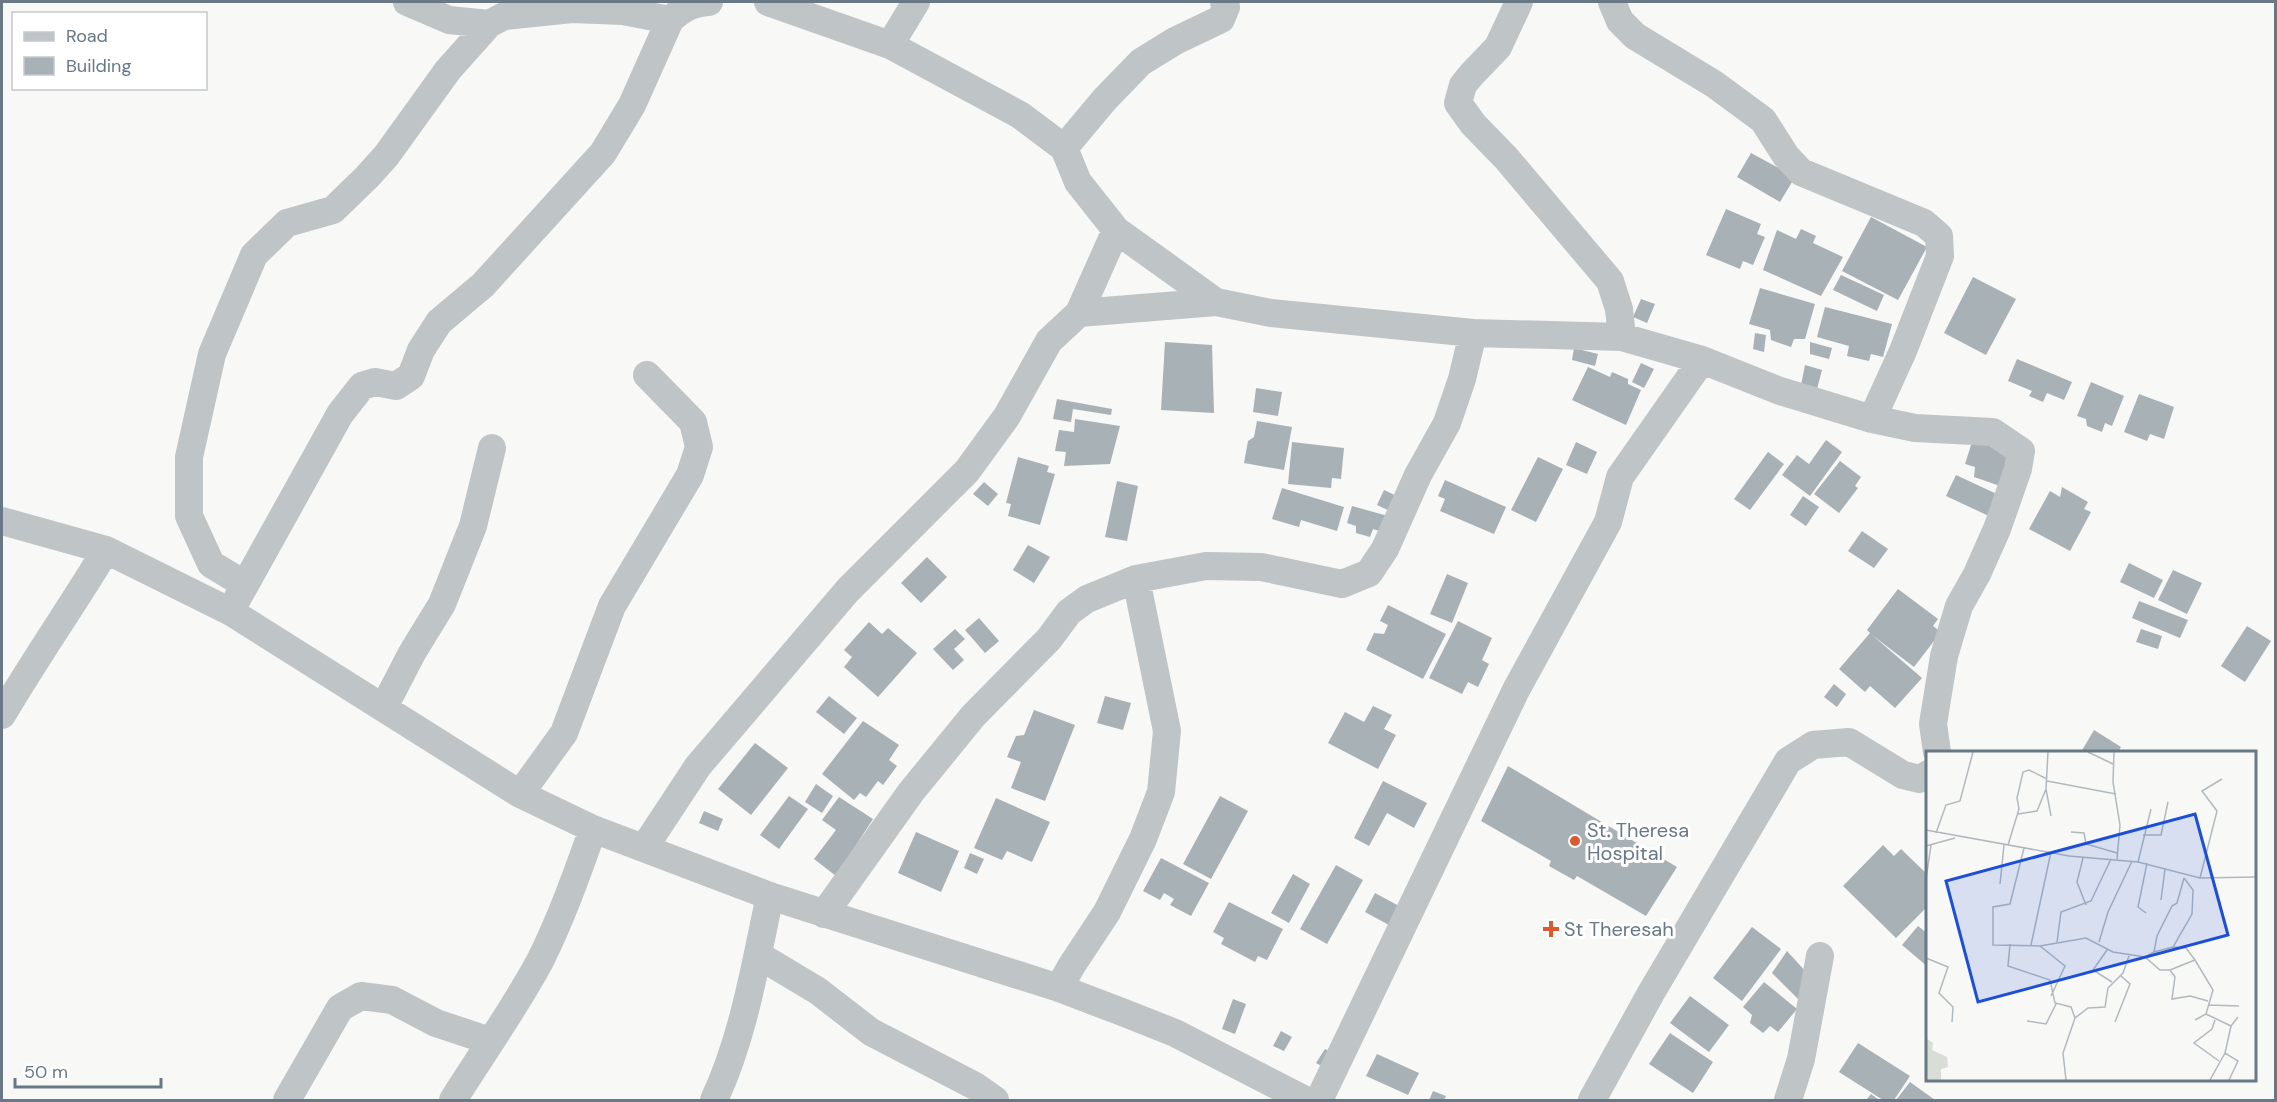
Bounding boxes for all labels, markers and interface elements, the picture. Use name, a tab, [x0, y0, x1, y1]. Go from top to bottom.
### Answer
legend	[12, 12, 207, 90]
text: Road	[66, 24, 108, 48]
text: Building	[66, 54, 131, 78]
inset map	[1926, 751, 2256, 1081]
place label: St. Theresa Hospital	[1587, 817, 1689, 866]
marker: St. Theresa Hospital	[1568, 834, 1582, 848]
place label: St Theresah	[1564, 916, 1674, 942]
marker: St Theresah	[1542, 920, 1560, 938]
scale bar	[15, 1051, 160, 1089]
text: 50 m	[24, 1060, 68, 1084]

